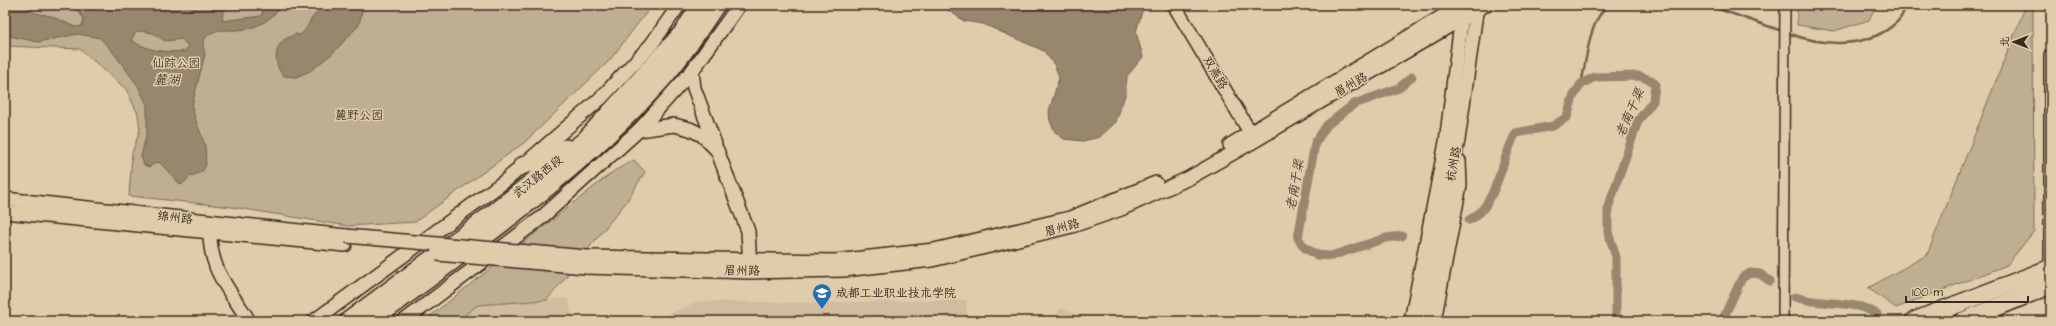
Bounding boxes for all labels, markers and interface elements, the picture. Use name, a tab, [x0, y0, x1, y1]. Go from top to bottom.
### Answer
north arrow	[1994, 22, 2034, 62]
text: 北	[1997, 37, 2012, 48]
street label: 双燕路	[1198, 53, 1232, 93]
park label: 仙踪公园	[152, 55, 200, 72]
street label: 眉州路	[1331, 69, 1371, 101]
water label: 麓湖	[154, 71, 182, 89]
water label: 老南干渠	[1611, 85, 1649, 140]
park label: 麓野公园	[335, 107, 383, 124]
street label: 杭州路	[1442, 145, 1466, 183]
street label: 武汉路西段	[509, 152, 567, 202]
water label: 老南干渠	[1282, 157, 1309, 212]
street label: 绵州路	[156, 208, 194, 228]
street label: 眉州路	[1042, 215, 1082, 241]
street label: 眉州路	[724, 262, 760, 280]
scale bar	[1906, 278, 2028, 304]
school or university icon: 成都工业职业技术学院	[811, 282, 833, 310]
text: 100 m	[1912, 284, 1943, 301]
place label: 成都工业职业技术学院	[836, 285, 956, 302]

